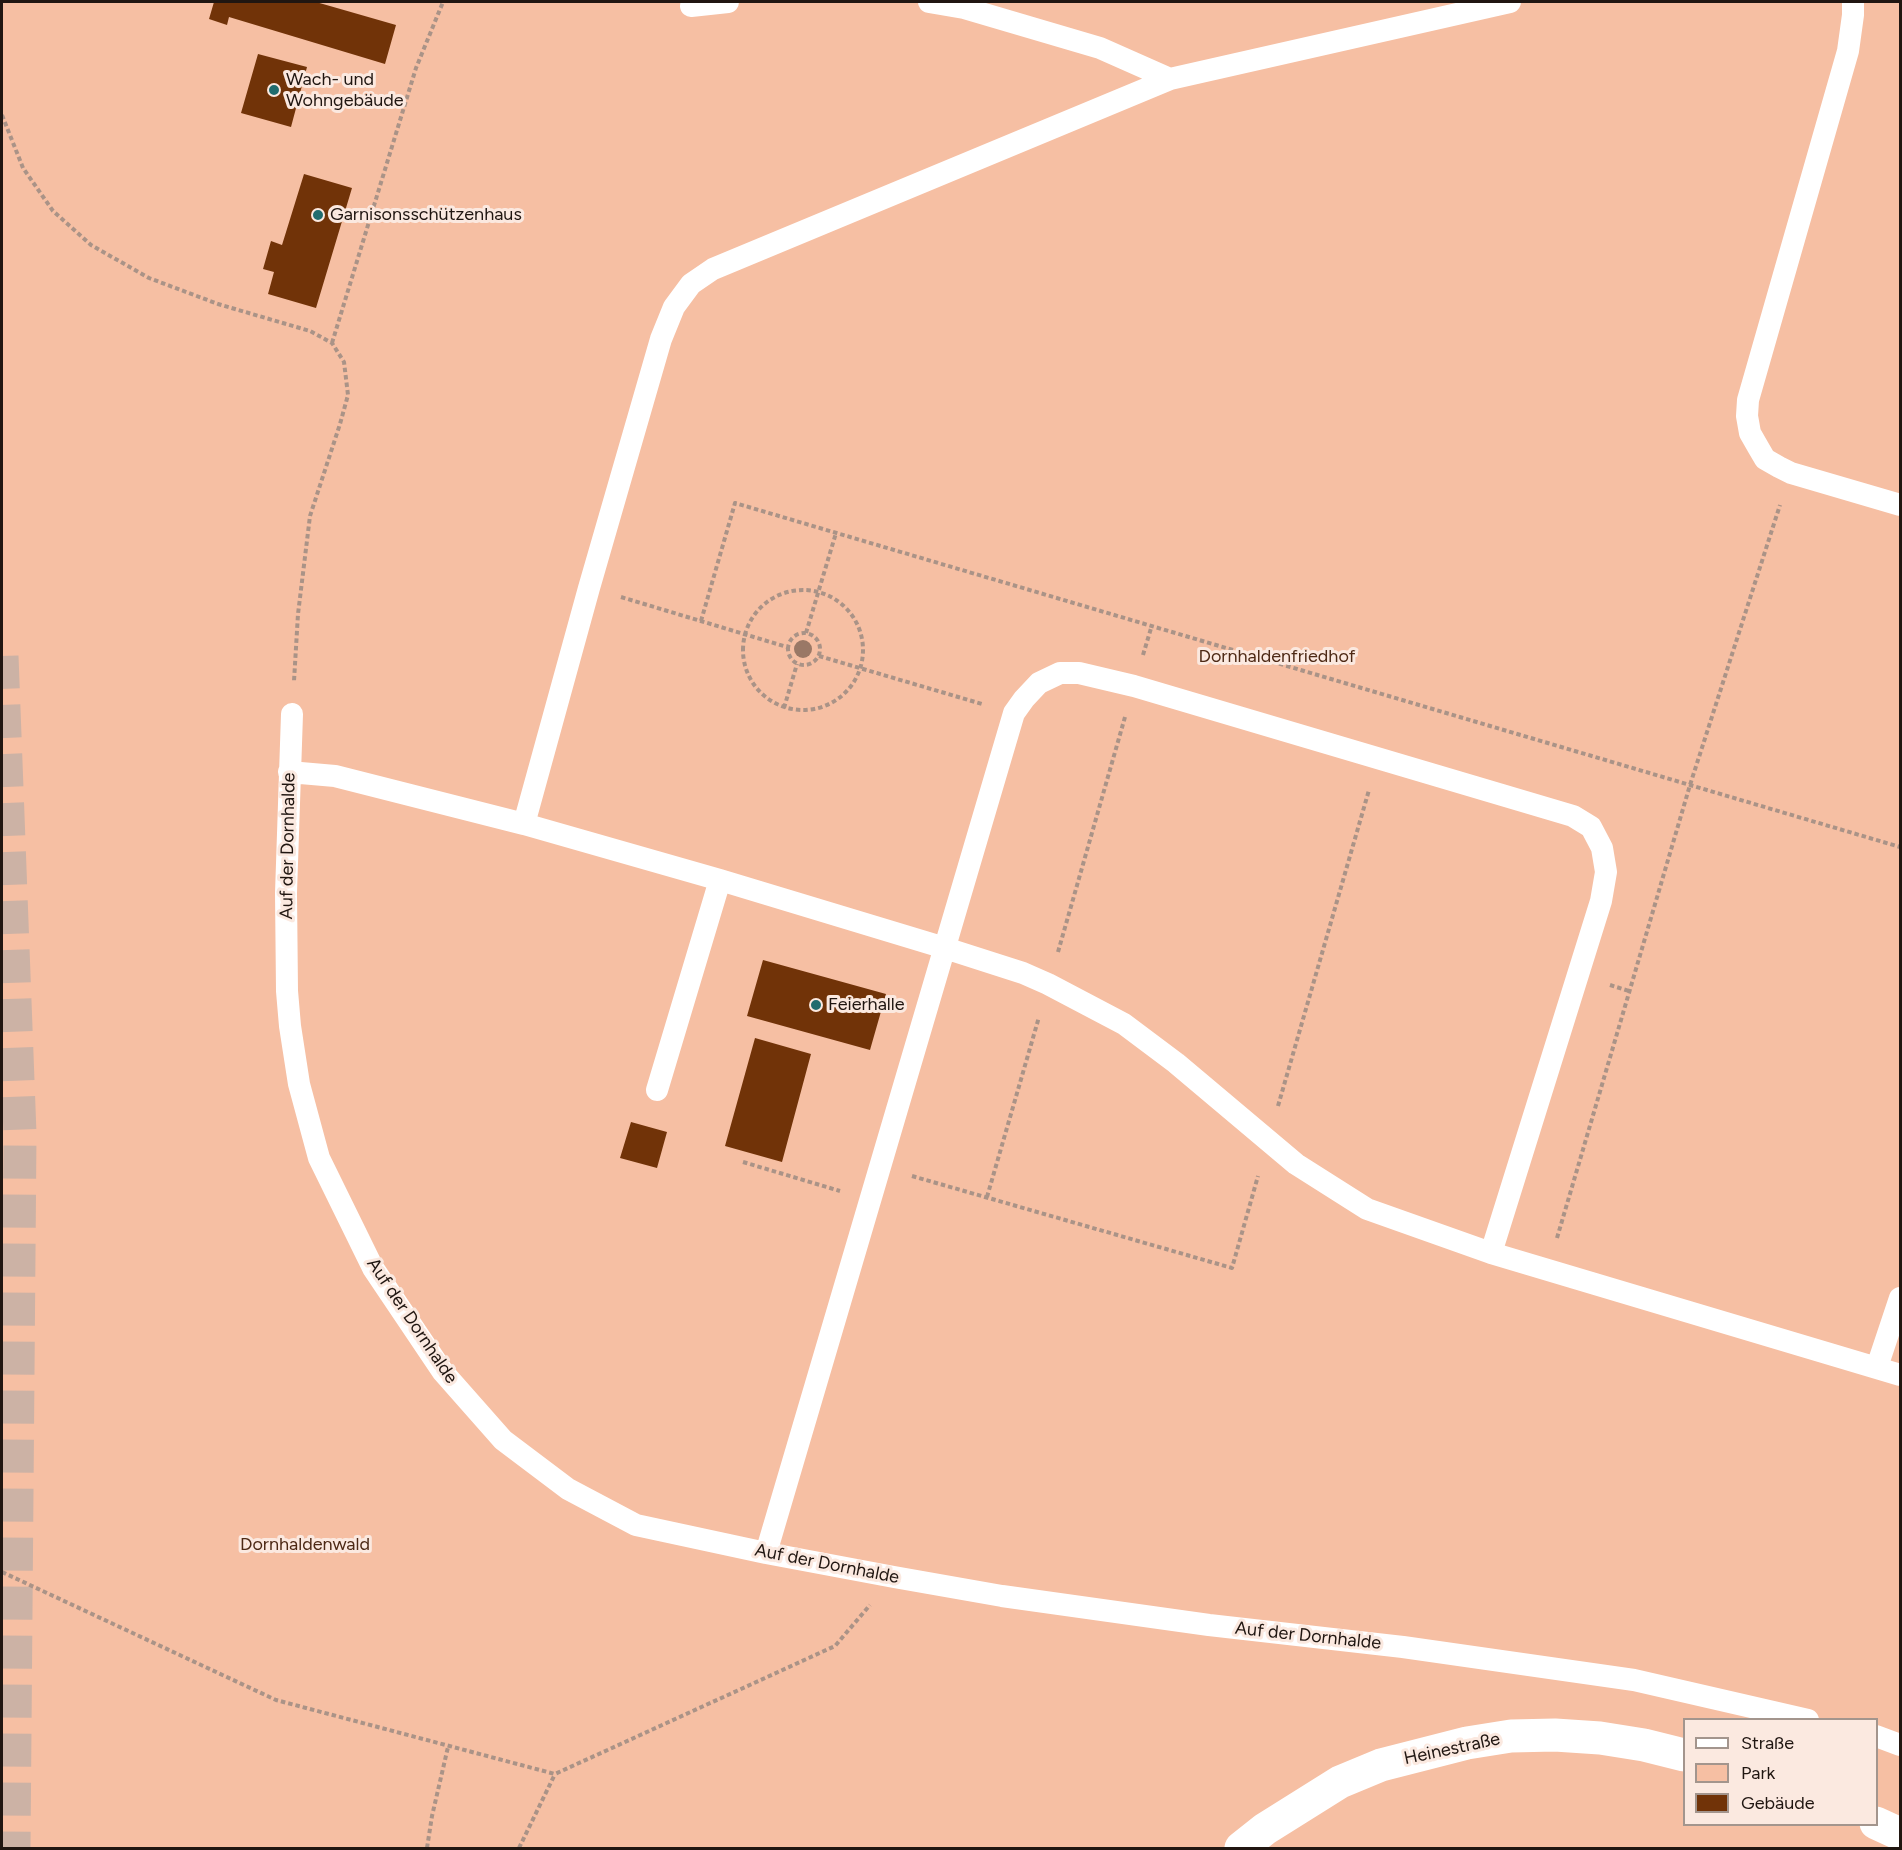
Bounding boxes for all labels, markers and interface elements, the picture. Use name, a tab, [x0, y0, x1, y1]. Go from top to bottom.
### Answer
place label: Wach- und Wohngebäude	[286, 69, 404, 112]
marker: Wach- und Wohngebäude	[267, 83, 281, 97]
place label: Garnisonsschützenhaus	[330, 204, 522, 226]
marker: Garnisonsschützenhaus	[311, 208, 325, 222]
park label: Dornhaldenfriedhof	[1199, 646, 1355, 668]
street label: Auf der Dornhalde	[276, 772, 300, 920]
place label: Feierhalle	[828, 994, 905, 1016]
marker: Feierhalle	[809, 998, 823, 1012]
street label: Auf der Dornhalde	[362, 1254, 462, 1388]
park label: Dornhaldenwald	[240, 1534, 370, 1556]
street label: Auf der Dornhalde	[753, 1539, 901, 1589]
street label: Auf der Dornhalde	[1234, 1618, 1382, 1654]
legend	[1683, 1718, 1878, 1826]
street label: Heinestraße	[1402, 1728, 1502, 1770]
text: Straße	[1741, 1732, 1794, 1754]
text: Park	[1741, 1762, 1775, 1784]
text: Gebäude	[1741, 1792, 1815, 1814]

